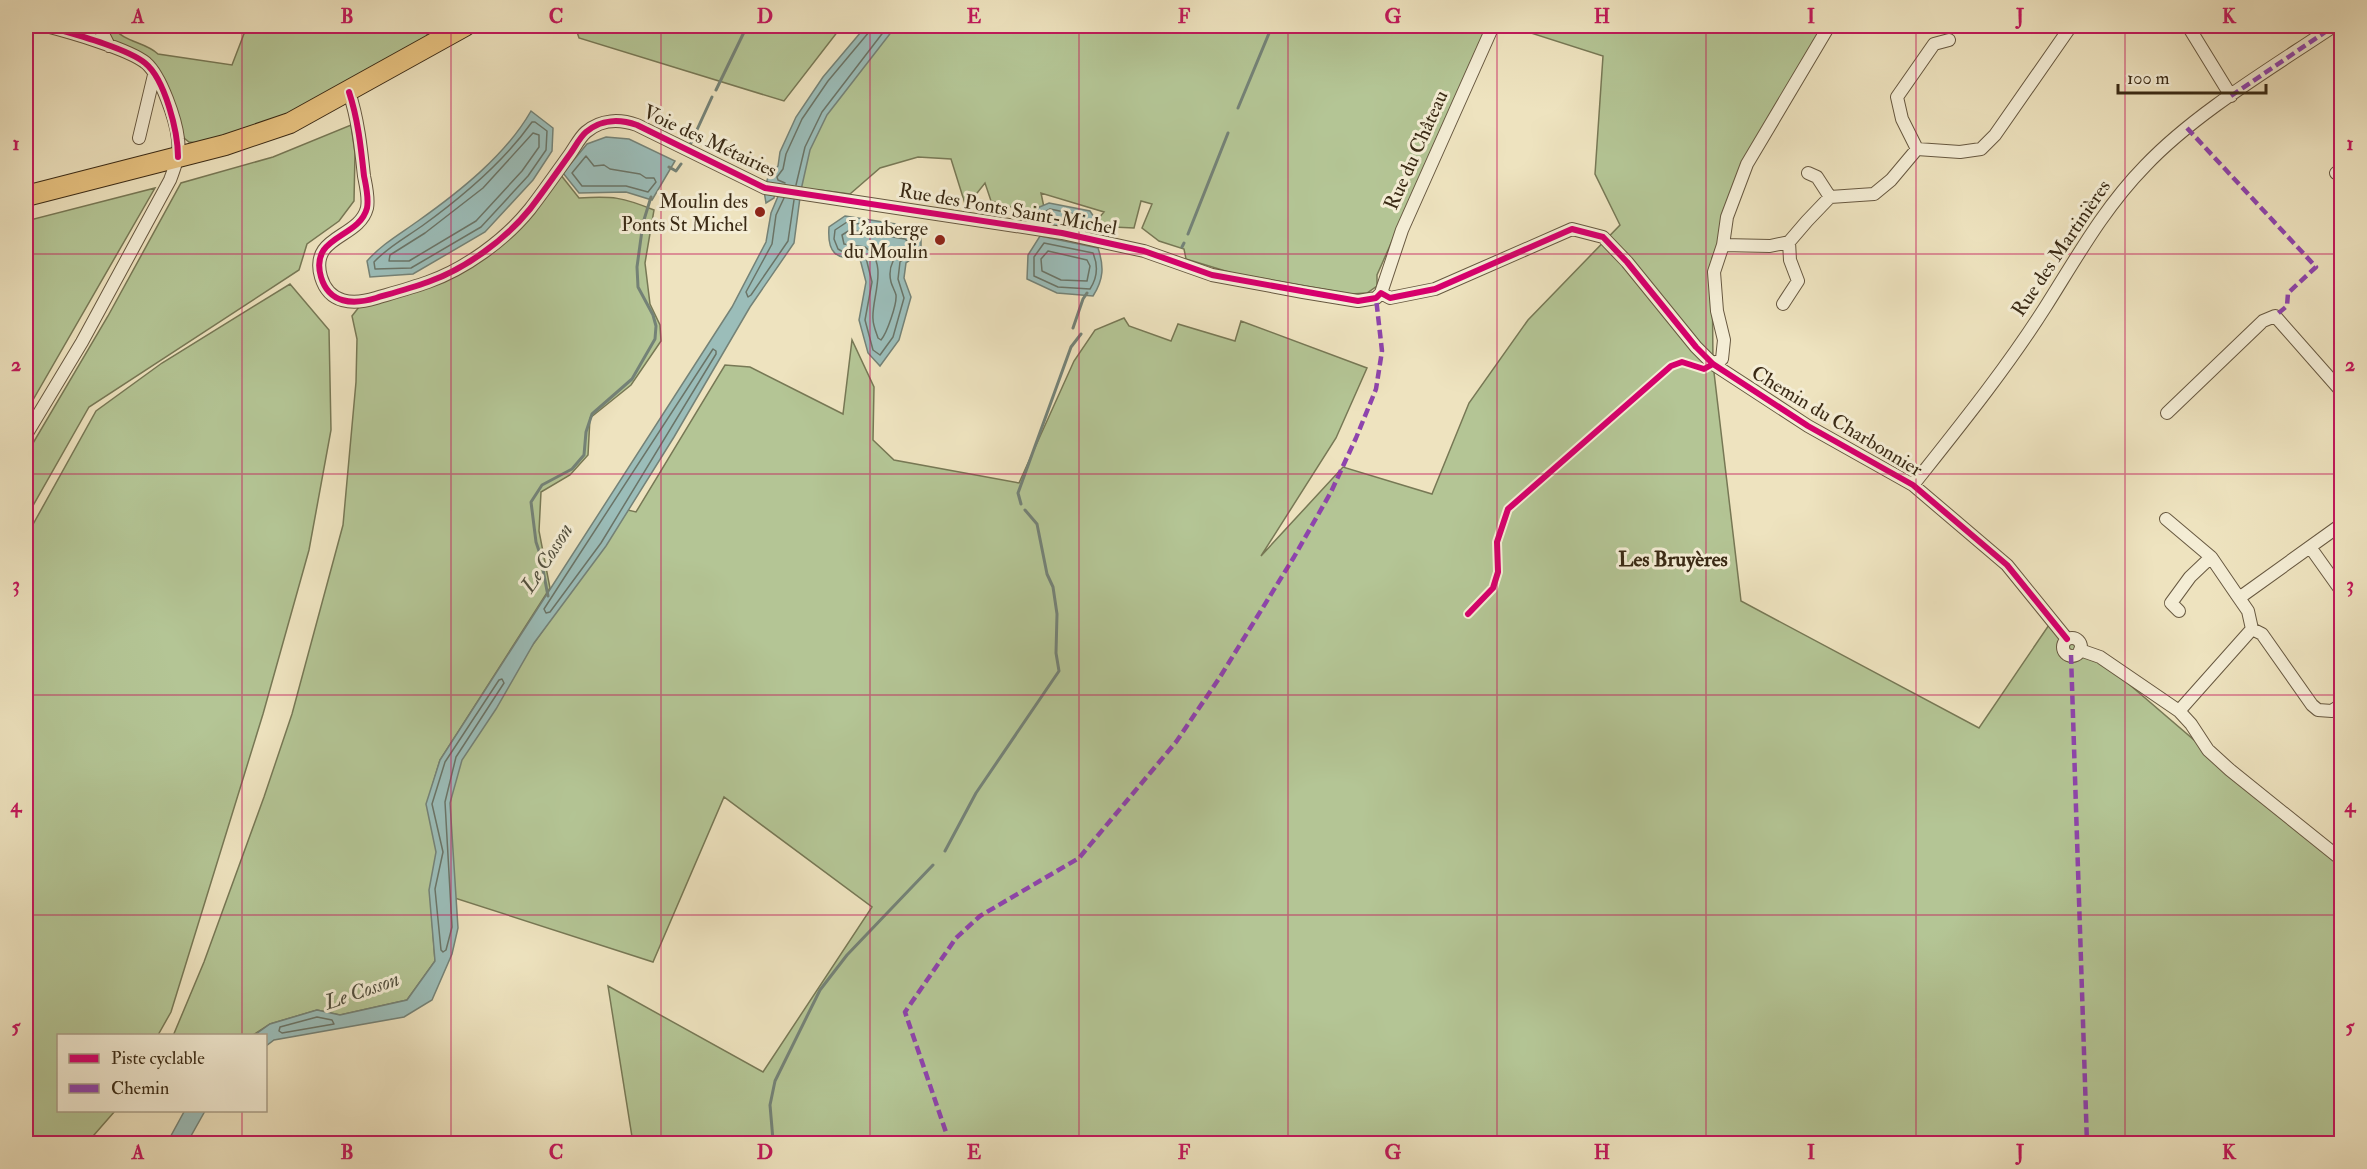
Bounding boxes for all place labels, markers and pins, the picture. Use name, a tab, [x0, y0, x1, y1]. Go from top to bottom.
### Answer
place label: Moulin des Ponts St Michel	[621, 189, 748, 237]
marker: Moulin des Ponts St Michel	[753, 205, 767, 219]
place label: L'auberge du Moulin	[844, 216, 928, 264]
marker: L'auberge du Moulin	[933, 233, 947, 247]

